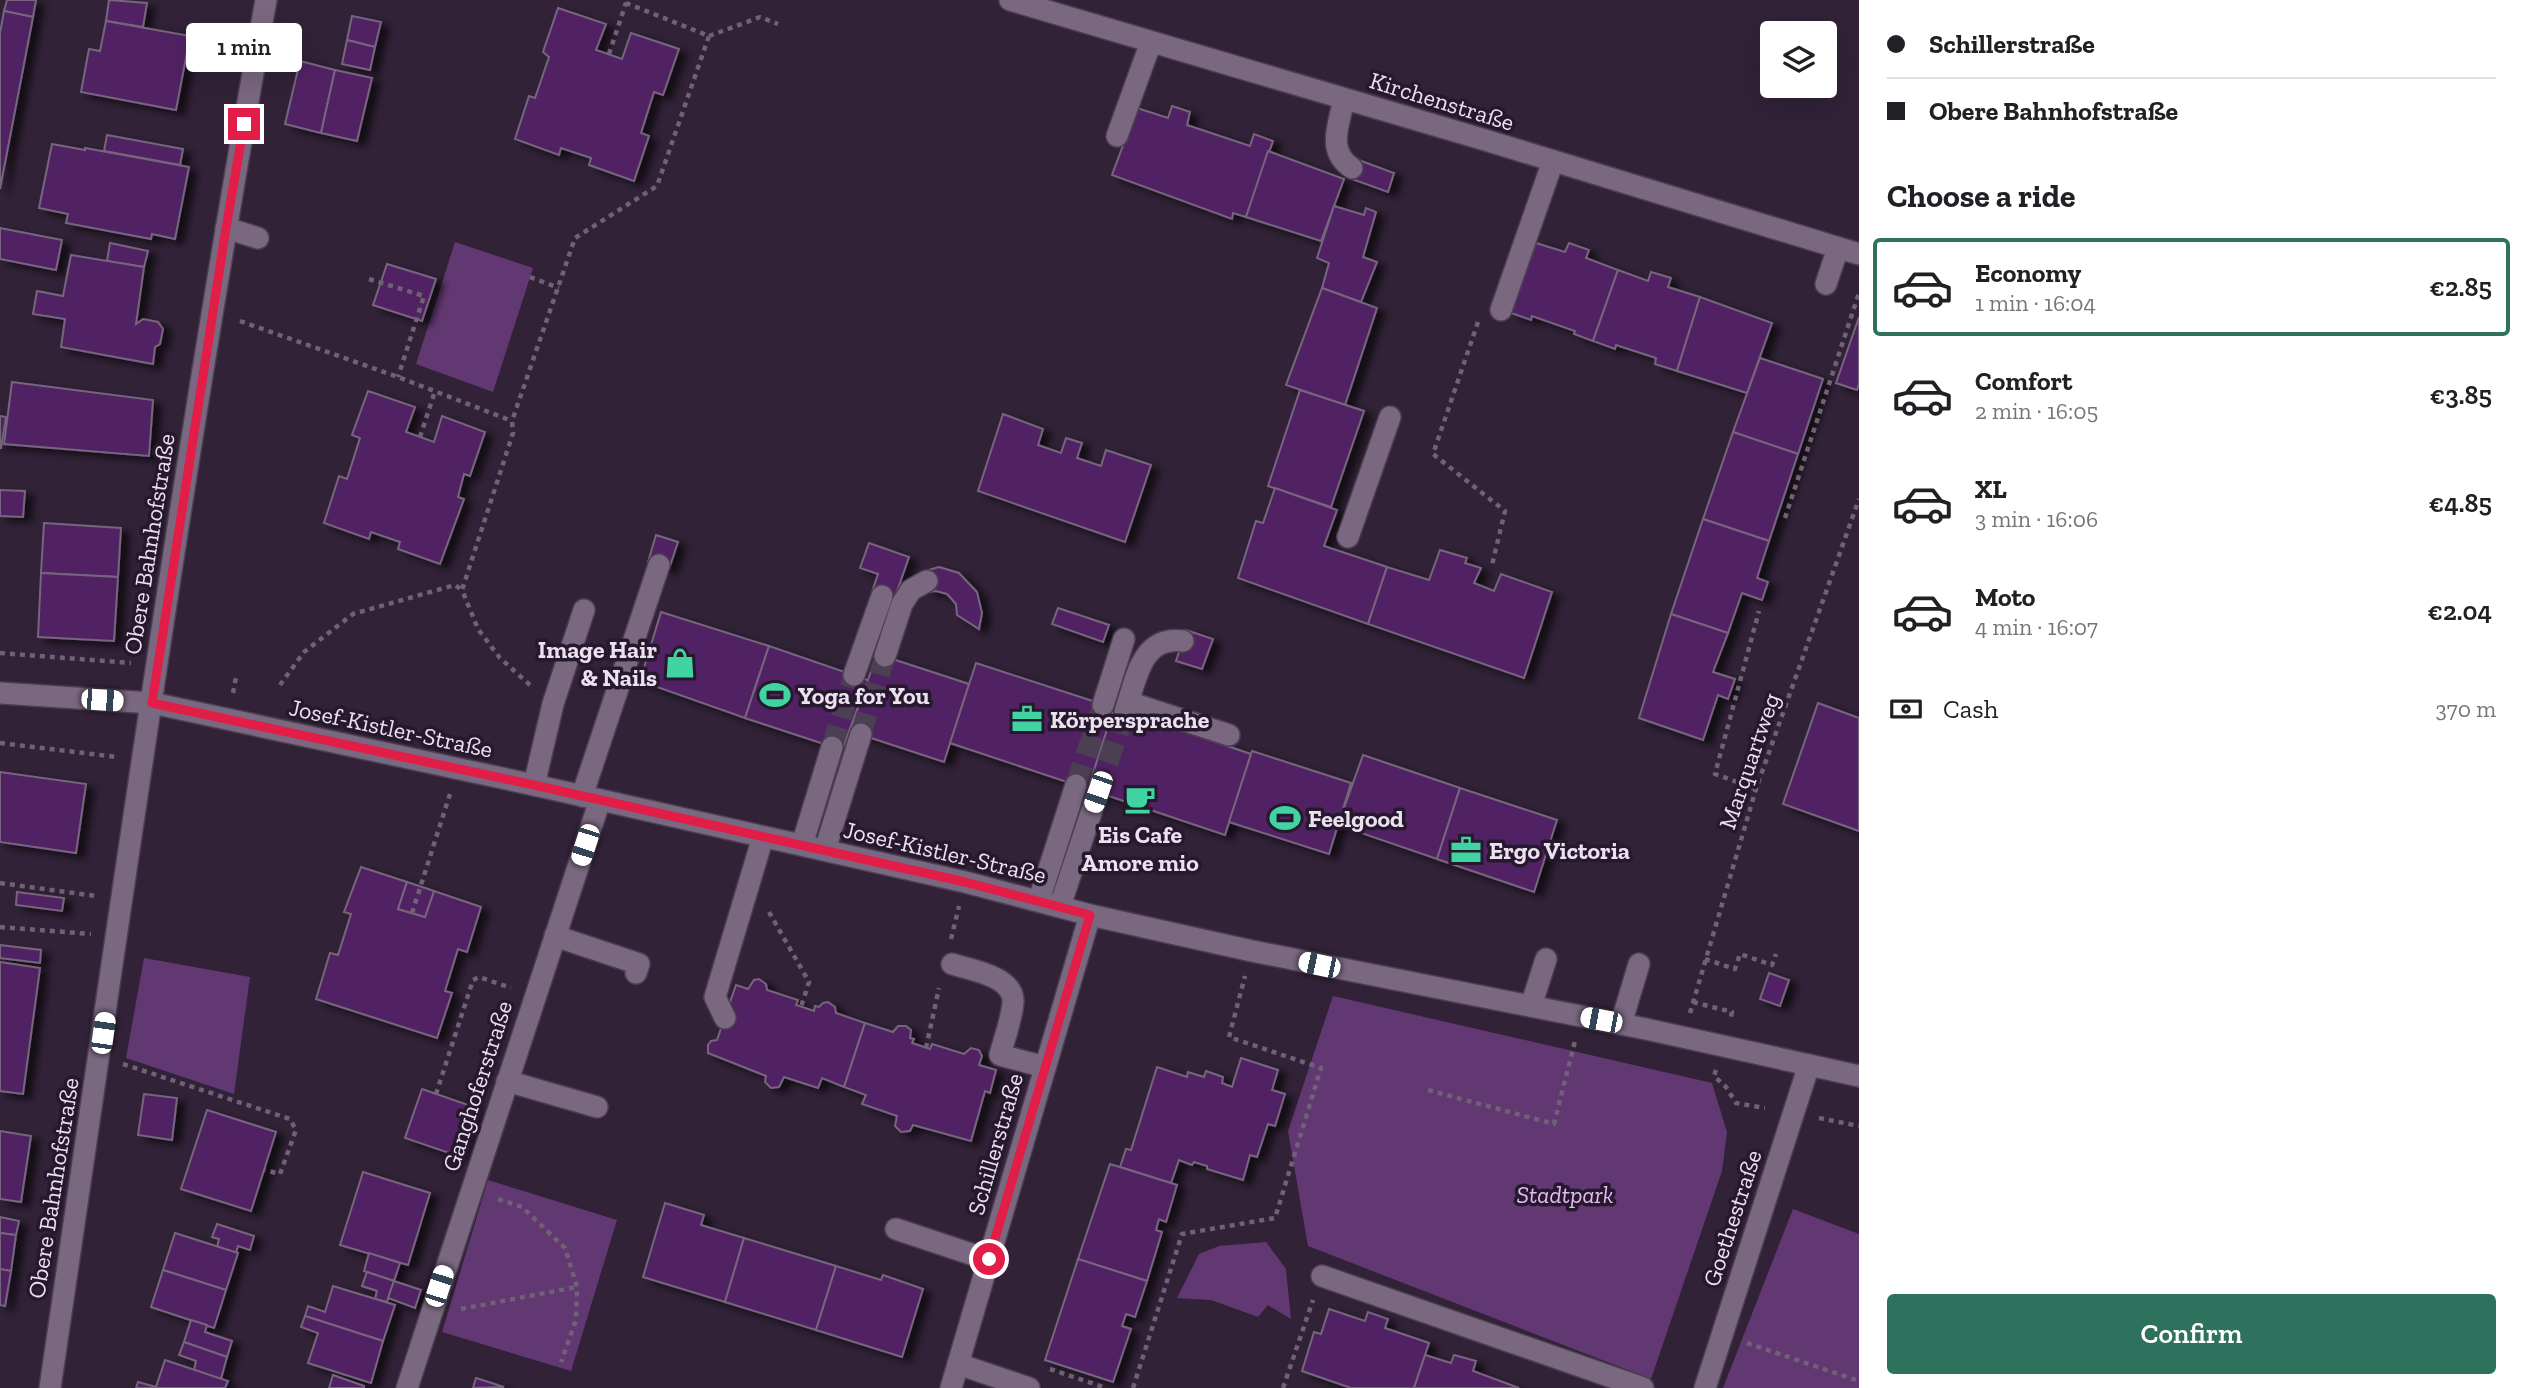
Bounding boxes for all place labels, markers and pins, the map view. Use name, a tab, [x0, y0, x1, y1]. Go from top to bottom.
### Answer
place label: Image Hair & Nails	[538, 635, 657, 692]
shop icon: Image Hair & Nails	[663, 646, 697, 680]
sports icon: Yoga for You	[758, 678, 792, 712]
place label: Yoga for You	[798, 681, 930, 710]
office icon: Körpersprache	[1010, 702, 1044, 736]
place label: Körpersprache	[1050, 705, 1210, 734]
cafe icon: Eis Cafe Amore mio	[1123, 782, 1157, 816]
sports icon: Feelgood	[1268, 801, 1302, 835]
place label: Feelgood	[1308, 804, 1404, 833]
place label: Eis Cafe Amore mio	[1081, 820, 1199, 877]
office icon: Ergo Victoria	[1449, 833, 1483, 867]
place label: Ergo Victoria	[1489, 836, 1630, 865]

